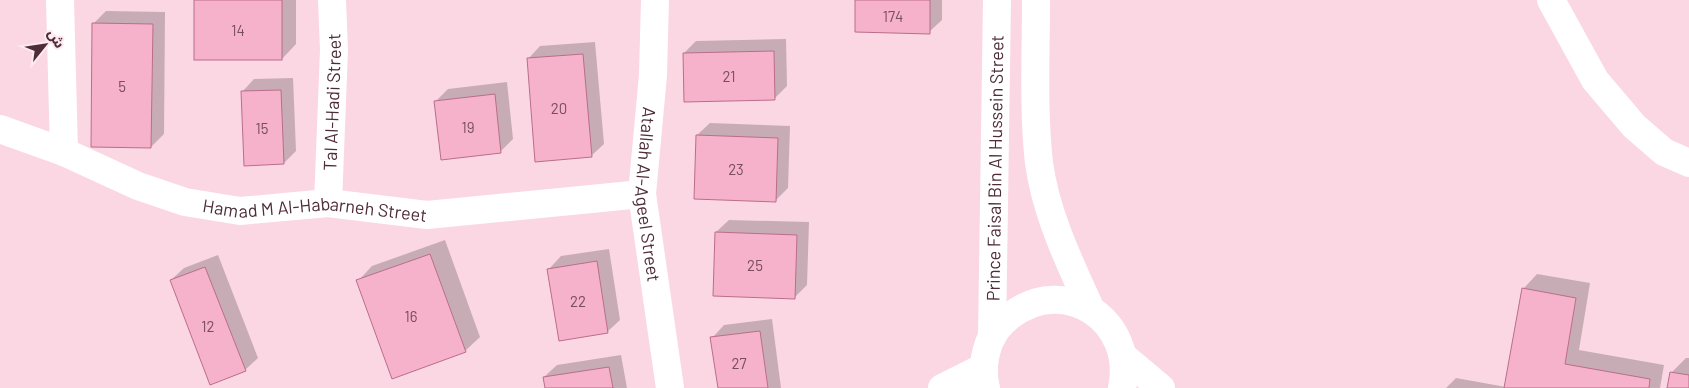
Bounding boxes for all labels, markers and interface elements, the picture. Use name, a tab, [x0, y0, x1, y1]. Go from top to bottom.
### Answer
house number: 174	[883, 7, 903, 25]
north arrow	[20, 20, 70, 70]
house number: 14	[231, 21, 245, 39]
text: ش	[45, 26, 69, 51]
street label: Tal Al-Hadi Street	[318, 33, 345, 171]
street label: Prince Faisal Bin Al Hussein Street	[982, 35, 1007, 301]
house number: 21	[722, 67, 736, 85]
house number: 5	[118, 77, 126, 95]
house number: 20	[551, 99, 567, 117]
street label: Atallah Al-Ageel Street	[631, 106, 666, 283]
house number: 19	[461, 118, 475, 136]
house number: 15	[256, 119, 268, 137]
house number: 23	[728, 160, 744, 178]
street label: Hamad M Al-Habarneh Street	[201, 192, 428, 226]
house number: 25	[747, 256, 763, 274]
house number: 22	[570, 292, 586, 310]
house number: 16	[405, 307, 417, 325]
house number: 12	[201, 317, 215, 335]
house number: 27	[731, 354, 747, 372]

